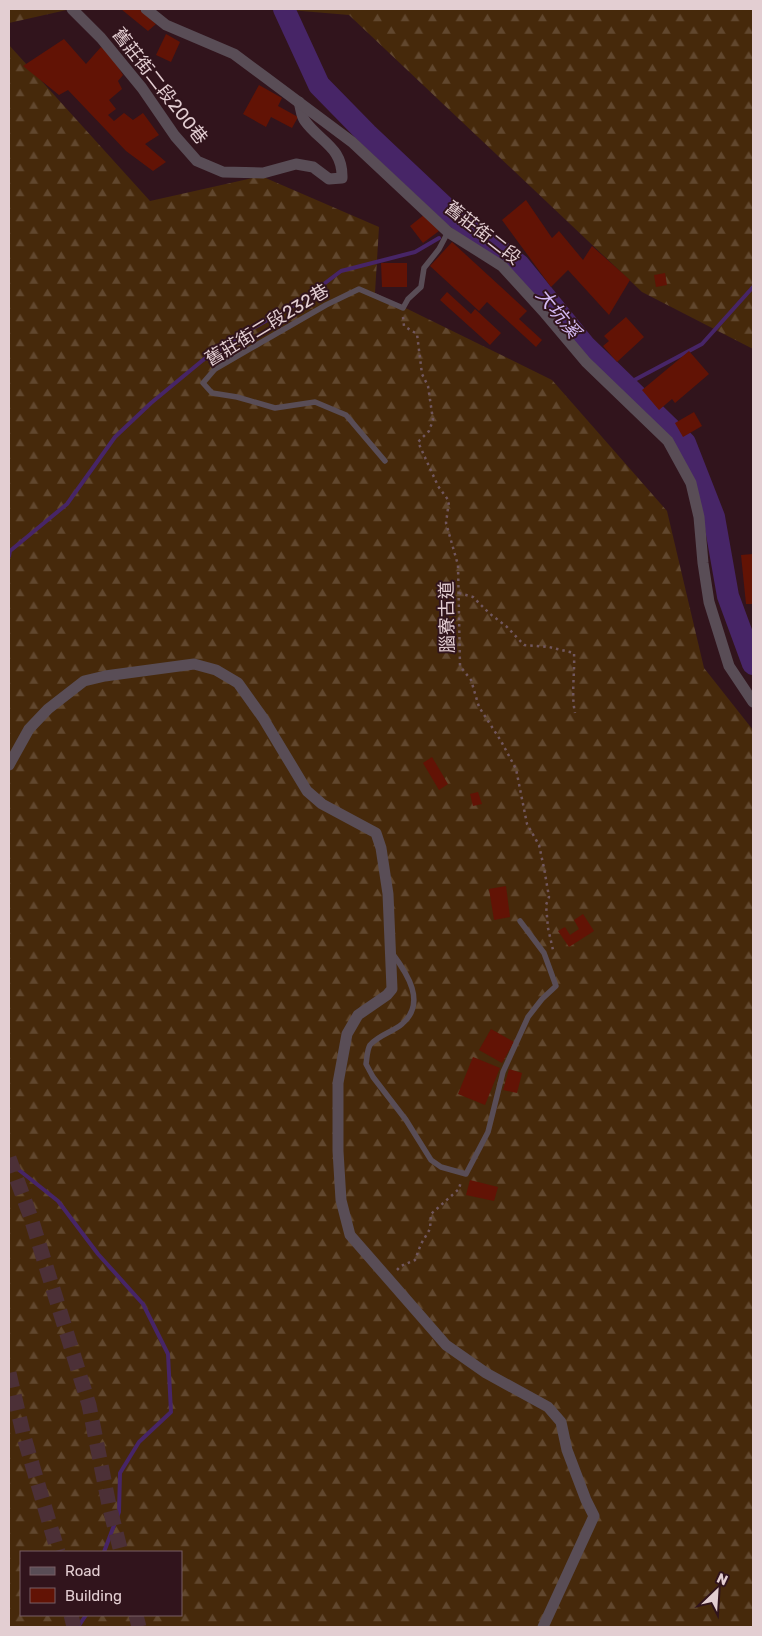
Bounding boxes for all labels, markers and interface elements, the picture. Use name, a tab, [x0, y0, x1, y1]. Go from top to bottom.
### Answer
street label: 舊莊街二段200巷	[108, 24, 212, 148]
street label: 舊莊街二段	[441, 197, 525, 269]
street label: 舊莊街二段232巷	[201, 280, 333, 370]
water label: 大坑溪	[531, 284, 587, 345]
street label: 腦寮古道	[435, 581, 459, 653]
legend	[20, 1551, 182, 1616]
text: Road	[65, 1562, 101, 1580]
north arrow	[692, 1566, 742, 1616]
text: N	[714, 1570, 730, 1590]
text: Building	[65, 1587, 122, 1605]

